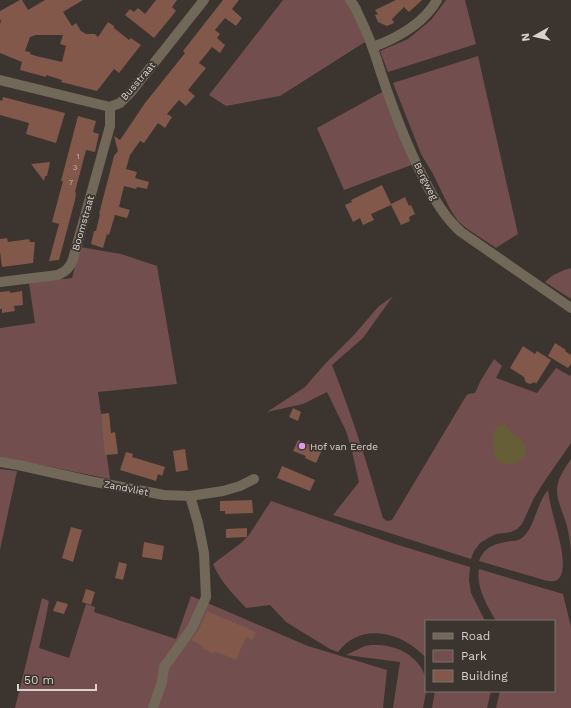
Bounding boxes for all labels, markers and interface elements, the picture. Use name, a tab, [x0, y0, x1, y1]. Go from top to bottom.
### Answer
north arrow	[515, 16, 555, 56]
text: N	[519, 32, 533, 42]
street label: Busstraat	[119, 59, 158, 102]
house number: 1	[76, 152, 80, 161]
street label: Bergweg	[412, 160, 440, 202]
house number: 3	[73, 163, 78, 172]
house number: 7	[69, 178, 74, 187]
street label: Boomstraat	[70, 193, 96, 252]
marker: Hof van Eerde	[297, 441, 307, 451]
place label: Hof van Eerde	[310, 441, 378, 452]
street label: Zandvliet	[103, 478, 150, 498]
legend	[425, 620, 555, 692]
text: Road	[461, 629, 490, 643]
text: Park	[461, 649, 487, 663]
scale bar	[18, 666, 96, 692]
text: Building	[461, 669, 508, 683]
text: 50 m	[24, 673, 54, 687]

